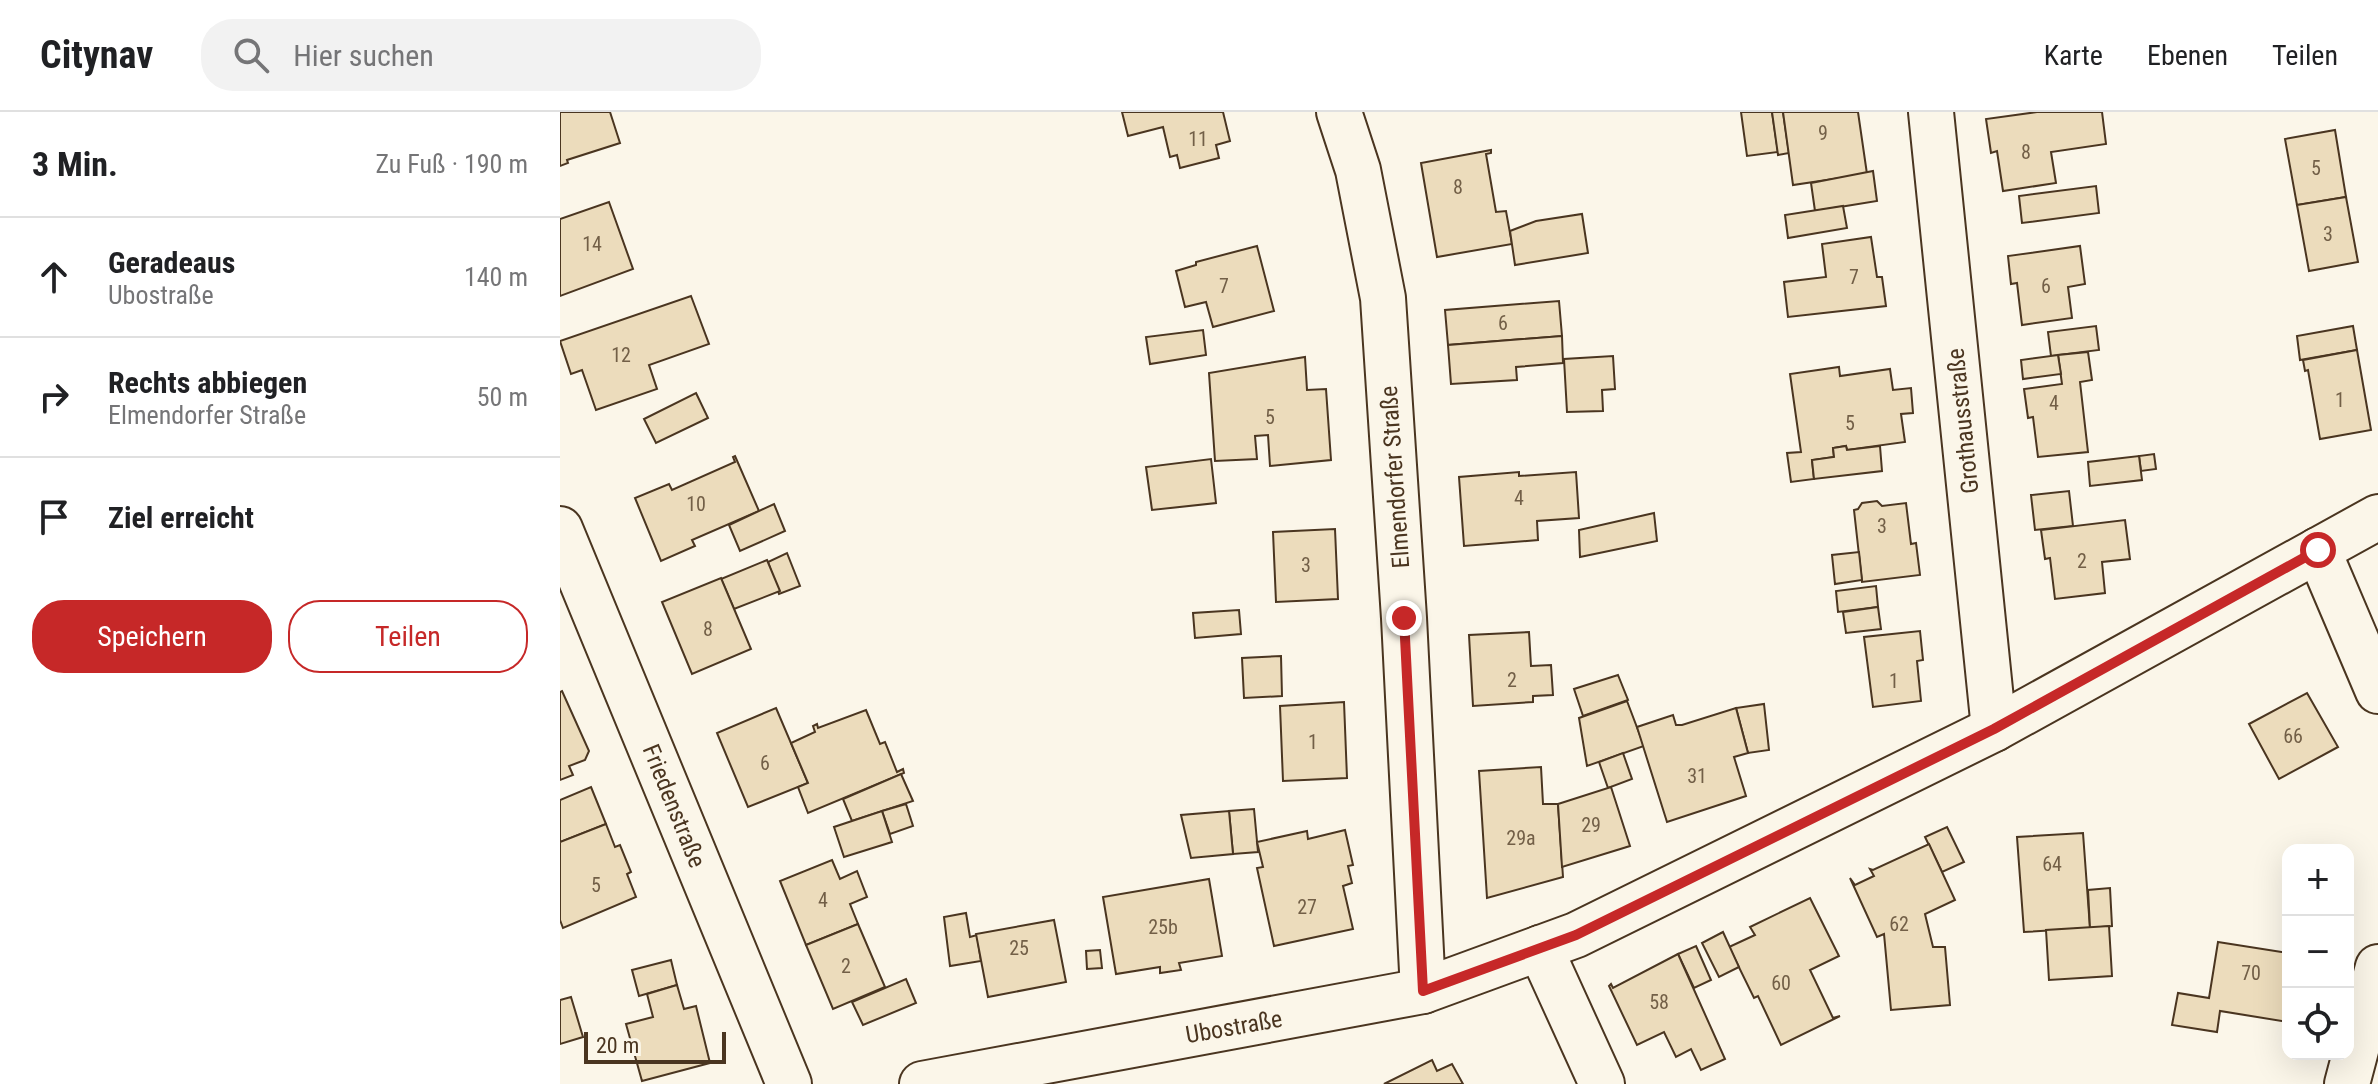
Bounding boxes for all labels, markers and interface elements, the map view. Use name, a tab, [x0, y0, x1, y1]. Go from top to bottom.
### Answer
search box	[201, 19, 761, 91]
text: Citynav	[40, 33, 153, 77]
icon: search	[229, 33, 273, 77]
text: Hier suchen	[293, 38, 434, 73]
text: Karte	[2044, 39, 2103, 72]
text: Ebenen	[2147, 39, 2228, 72]
text: Teilen	[2272, 39, 2338, 72]
house number: 9	[1818, 121, 1828, 145]
house number: 11	[1188, 127, 1208, 151]
house number: 8	[2021, 140, 2031, 164]
text: 3 Min.	[32, 144, 118, 184]
text: Zu Fuß · 190 m	[375, 149, 528, 179]
house number: 5	[2311, 156, 2321, 180]
house number: 8	[1453, 175, 1463, 199]
house number: 3	[2323, 222, 2333, 246]
house number: 14	[582, 232, 602, 256]
text: Geradeaus	[108, 245, 235, 280]
icon: ahead	[32, 255, 76, 299]
text: 140 m	[464, 262, 528, 292]
house number: 7	[1849, 265, 1859, 289]
house number: 7	[1219, 274, 1229, 298]
house number: 6	[2041, 274, 2051, 298]
text: Ubostraße	[108, 280, 214, 310]
house number: 6	[1498, 311, 1508, 335]
house number: 12	[611, 343, 631, 367]
street label: Grothausstraße	[1941, 347, 1985, 495]
text: Rechts abbiegen	[108, 365, 307, 400]
icon: right	[32, 375, 76, 419]
text: 50 m	[477, 382, 528, 412]
street label: Elmendorfer Straße	[1375, 385, 1415, 569]
house number: 1	[2335, 388, 2345, 412]
house number: 4	[2049, 391, 2059, 415]
text: Elmendorfer Straße	[108, 400, 306, 430]
house number: 5	[1265, 405, 1275, 429]
house number: 5	[1845, 411, 1855, 435]
house number: 4	[1514, 486, 1524, 510]
house number: 10	[686, 492, 706, 516]
icon: arrive	[32, 495, 76, 539]
text: Ziel erreicht	[108, 500, 254, 535]
house number: 3	[1877, 514, 1887, 538]
route start	[2300, 532, 2336, 568]
house number: 2	[2077, 549, 2087, 573]
house number: 3	[1301, 553, 1311, 577]
button: Speichern	[32, 600, 272, 673]
button: Teilen	[288, 600, 528, 673]
route end	[1386, 600, 1422, 636]
house number: 8	[703, 617, 713, 641]
house number: 2	[1507, 668, 1517, 692]
house number: 1	[1889, 669, 1899, 693]
house number: 66	[2283, 724, 2303, 748]
house number: 1	[1308, 730, 1318, 754]
street label: Friedenstraße	[637, 740, 711, 872]
house number: 6	[760, 751, 770, 775]
house number: 31	[1687, 764, 1707, 788]
house number: 29	[1581, 813, 1601, 837]
house number: 29a	[1506, 826, 1536, 850]
map controls	[2282, 844, 2354, 1060]
button: +	[2282, 844, 2354, 916]
house number: 64	[2042, 852, 2062, 876]
house number: 5	[591, 873, 601, 897]
house number: 4	[818, 888, 828, 912]
house number: 27	[1297, 895, 1317, 919]
house number: 62	[1889, 912, 1909, 936]
house number: 25b	[1148, 915, 1178, 939]
button: −	[2282, 916, 2354, 988]
house number: 25	[1009, 936, 1029, 960]
house number: 2	[841, 954, 851, 978]
house number: 70	[2241, 961, 2261, 985]
house number: 60	[1771, 971, 1791, 995]
button: locate	[2282, 988, 2354, 1060]
house number: 58	[1649, 990, 1669, 1014]
street label: Ubostraße	[1184, 1005, 1284, 1049]
scale bar	[584, 1028, 726, 1064]
text: 20 m	[596, 1033, 639, 1058]

